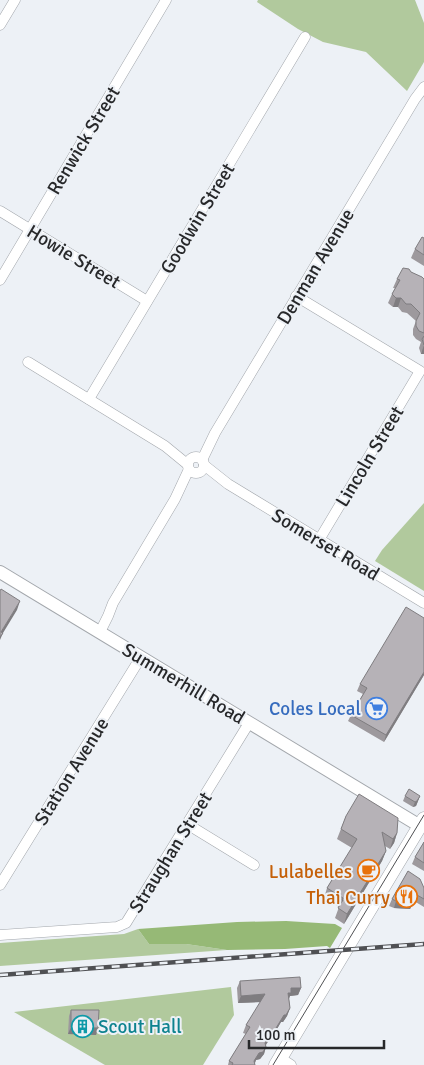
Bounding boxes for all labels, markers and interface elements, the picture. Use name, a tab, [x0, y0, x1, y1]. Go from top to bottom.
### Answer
street label: Renwick Street	[42, 82, 126, 199]
street label: Goodwin Street	[155, 158, 241, 278]
street label: Denman Avenue	[272, 204, 360, 329]
street label: Howie Street	[22, 220, 125, 294]
street label: Lincoln Street	[330, 401, 410, 511]
street label: Somerset Road	[267, 503, 384, 586]
street label: Summerhill Road	[118, 638, 249, 730]
supermarket icon: Coles Local	[365, 696, 389, 720]
place label: Coles Local	[269, 697, 361, 721]
street label: Station Avenue	[29, 713, 114, 830]
street label: Straughan Street	[124, 787, 218, 917]
cafe icon: Lulabelles	[356, 859, 380, 883]
place label: Lulabelles	[269, 860, 352, 884]
restaurant icon: Thai Curry	[394, 885, 418, 909]
place label: Thai Curry	[306, 886, 390, 910]
building icon: Scout Hall	[70, 1014, 94, 1038]
place label: Scout Hall	[98, 1015, 182, 1039]
scale bar	[249, 1018, 384, 1050]
text: 100 m	[256, 1026, 296, 1044]

